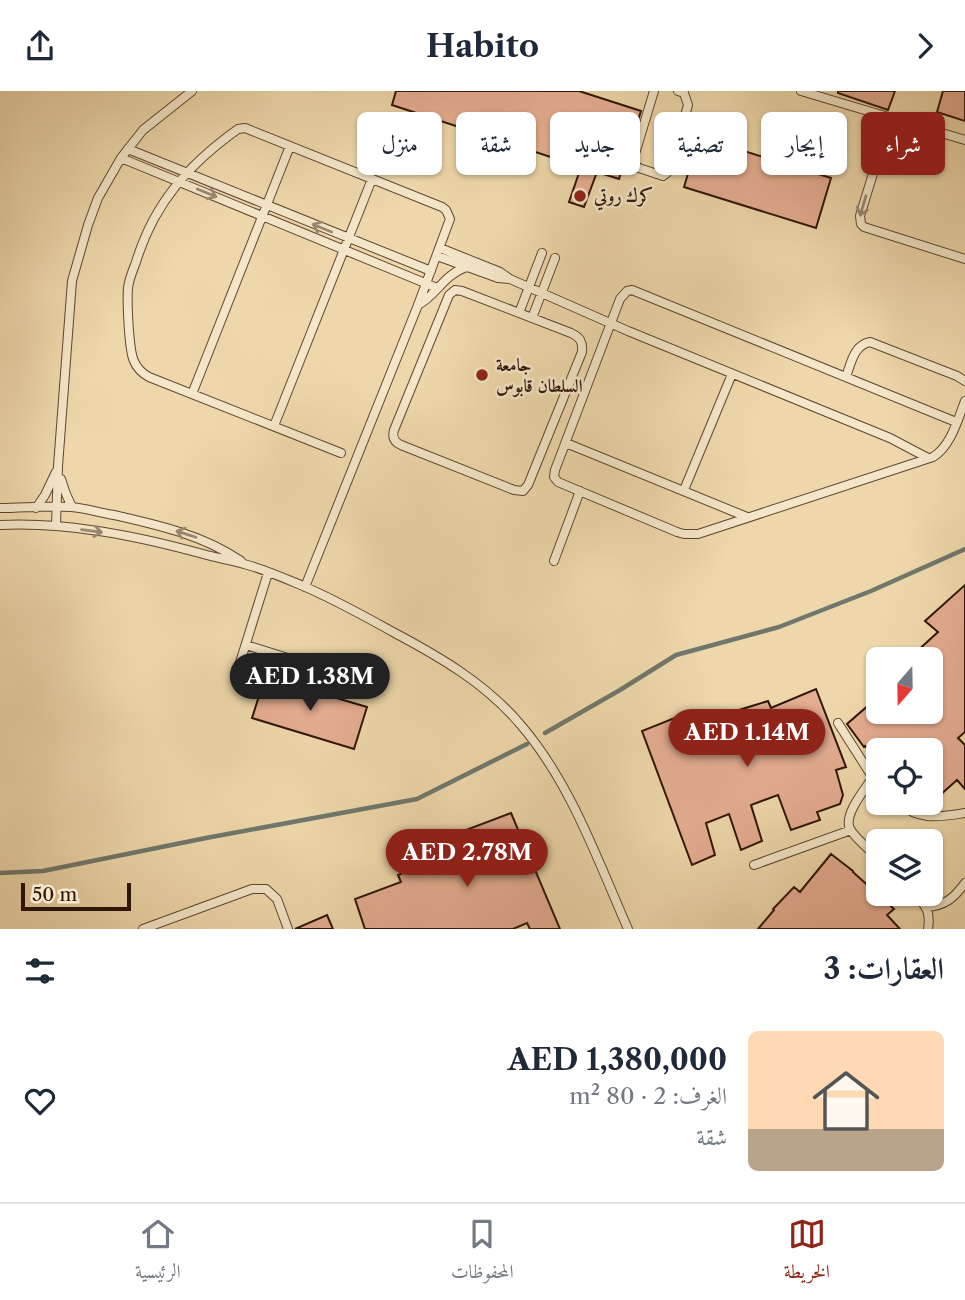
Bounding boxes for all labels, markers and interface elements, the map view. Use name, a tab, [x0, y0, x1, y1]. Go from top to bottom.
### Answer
text: Habito	[426, 26, 539, 65]
icon: share	[21, 27, 59, 65]
icon: forward	[906, 27, 944, 65]
chip: منزل	[357, 112, 442, 175]
chip: شقة	[456, 112, 536, 175]
chip: جديد	[550, 112, 640, 175]
chip: تصفية	[654, 112, 747, 175]
chip: إيجار	[761, 112, 847, 175]
chip: شراء	[861, 112, 945, 175]
place label: كرك روتي	[593, 185, 653, 211]
one-way arrow	[195, 188, 217, 201]
marker: كرك روتي	[572, 188, 588, 204]
one-way arrow	[855, 195, 868, 217]
one-way arrow	[312, 220, 334, 233]
place label: جامعة السلطان قابوس	[496, 354, 583, 397]
marker: جامعة السلطان قابوس	[474, 367, 490, 383]
one-way arrow	[80, 524, 103, 537]
one-way arrow	[175, 527, 197, 539]
north arrow	[866, 647, 943, 725]
map controls	[866, 647, 943, 906]
pin: AED 1.38M	[230, 653, 390, 713]
text: AED 1.38M	[246, 662, 374, 690]
pin: AED 1.14M	[667, 709, 827, 769]
text: AED 1.14M	[684, 718, 810, 746]
button: locate	[866, 738, 943, 815]
pin: AED 2.78M	[387, 829, 547, 889]
button: layers	[866, 829, 943, 906]
text: AED 2.78M	[402, 838, 532, 866]
scale bar	[21, 880, 131, 912]
text: 50 m	[32, 883, 77, 906]
text: العقارات: 3	[823, 950, 944, 987]
icon: filters	[21, 952, 59, 990]
text: AED 1,380,000	[507, 1041, 727, 1078]
icon: home	[804, 1059, 888, 1143]
icon: heart	[21, 1082, 59, 1120]
text: الغرف: 2 · 80 m²	[569, 1082, 727, 1110]
text: شقة	[697, 1123, 727, 1151]
tab: الرئيسية	[135, 1215, 181, 1290]
tab: المحفوظات	[451, 1215, 514, 1290]
tab: الخريطة	[784, 1215, 830, 1290]

